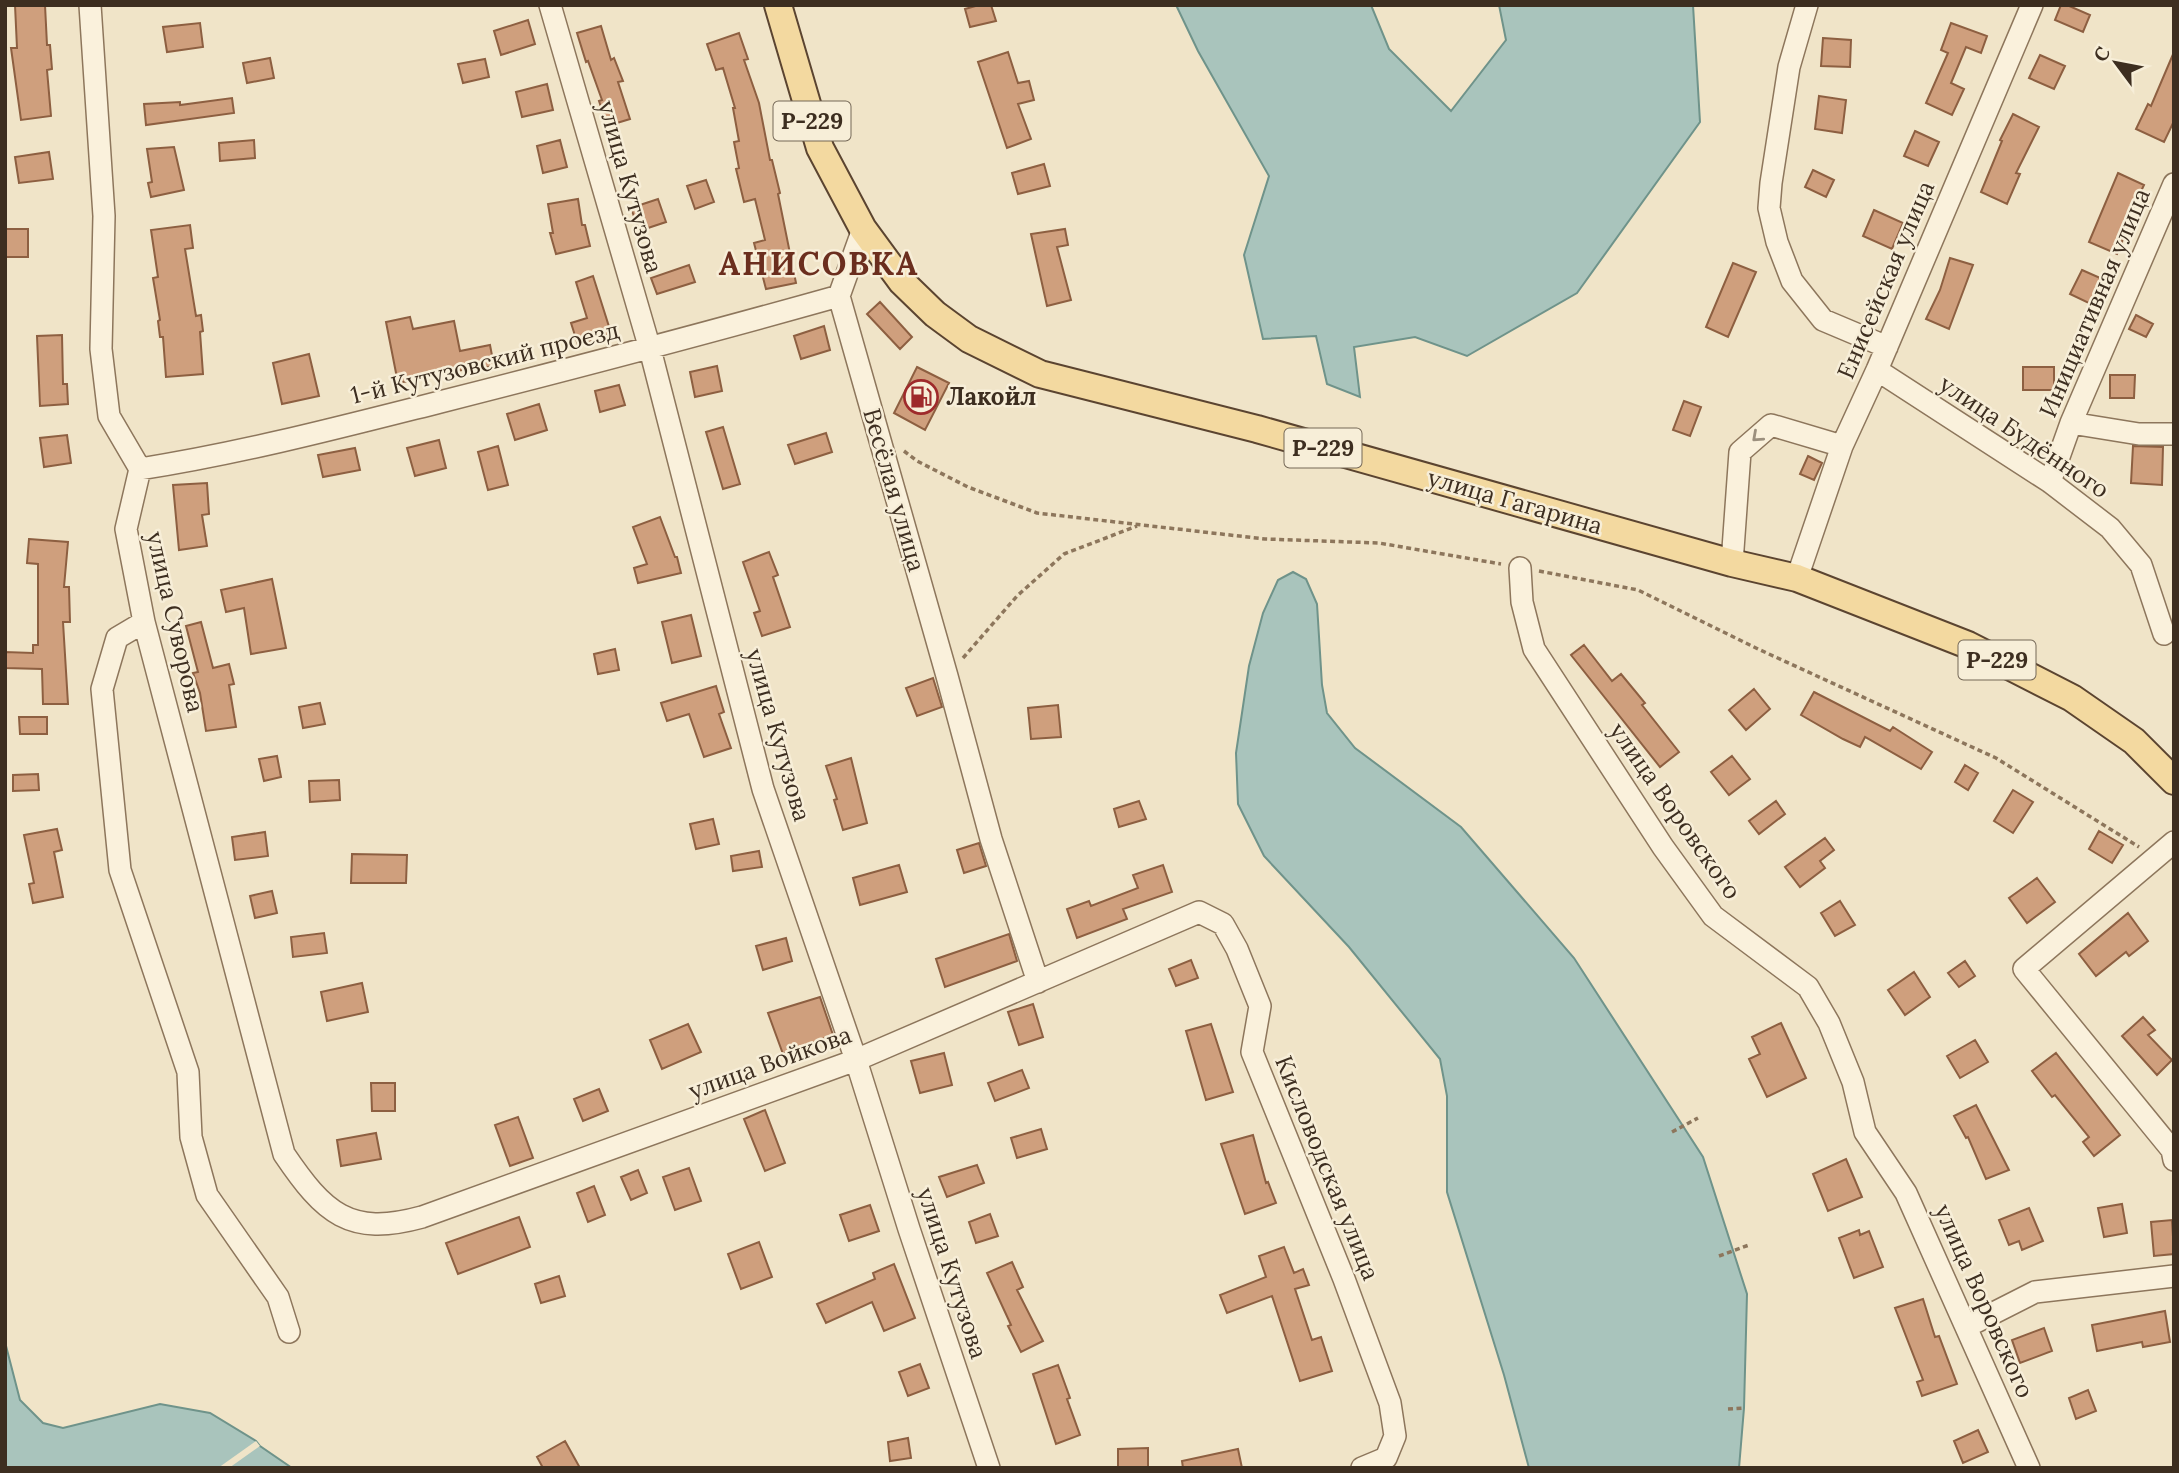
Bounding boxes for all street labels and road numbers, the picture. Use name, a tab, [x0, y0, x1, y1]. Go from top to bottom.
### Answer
street label: улица Кутузова	[591, 97, 670, 277]
road number: Р-229	[774, 102, 850, 140]
street label: Енисейская улица	[1830, 176, 1941, 383]
street label: Инициативная улица	[2032, 184, 2157, 422]
street label: 1-й Кутузовский проезд	[347, 314, 622, 411]
street label: улица Будённого	[1933, 368, 2115, 505]
street label: Весёлая улица	[856, 405, 933, 575]
road number: Р-229	[1284, 428, 1362, 468]
street label: улица Гагарина	[1424, 462, 1606, 541]
street label: улица Суворова	[140, 528, 211, 715]
road number: Р-229	[1958, 640, 2036, 680]
street label: улица Кутузова	[739, 645, 818, 825]
street label: улица Воровского	[1603, 716, 1748, 905]
street label: улица Войкова	[684, 1019, 855, 1106]
street label: Кисловодская улица	[1268, 1051, 1387, 1285]
street label: улица Кутузова	[910, 1183, 995, 1362]
street label: улица Воровского	[1928, 1199, 2041, 1403]

